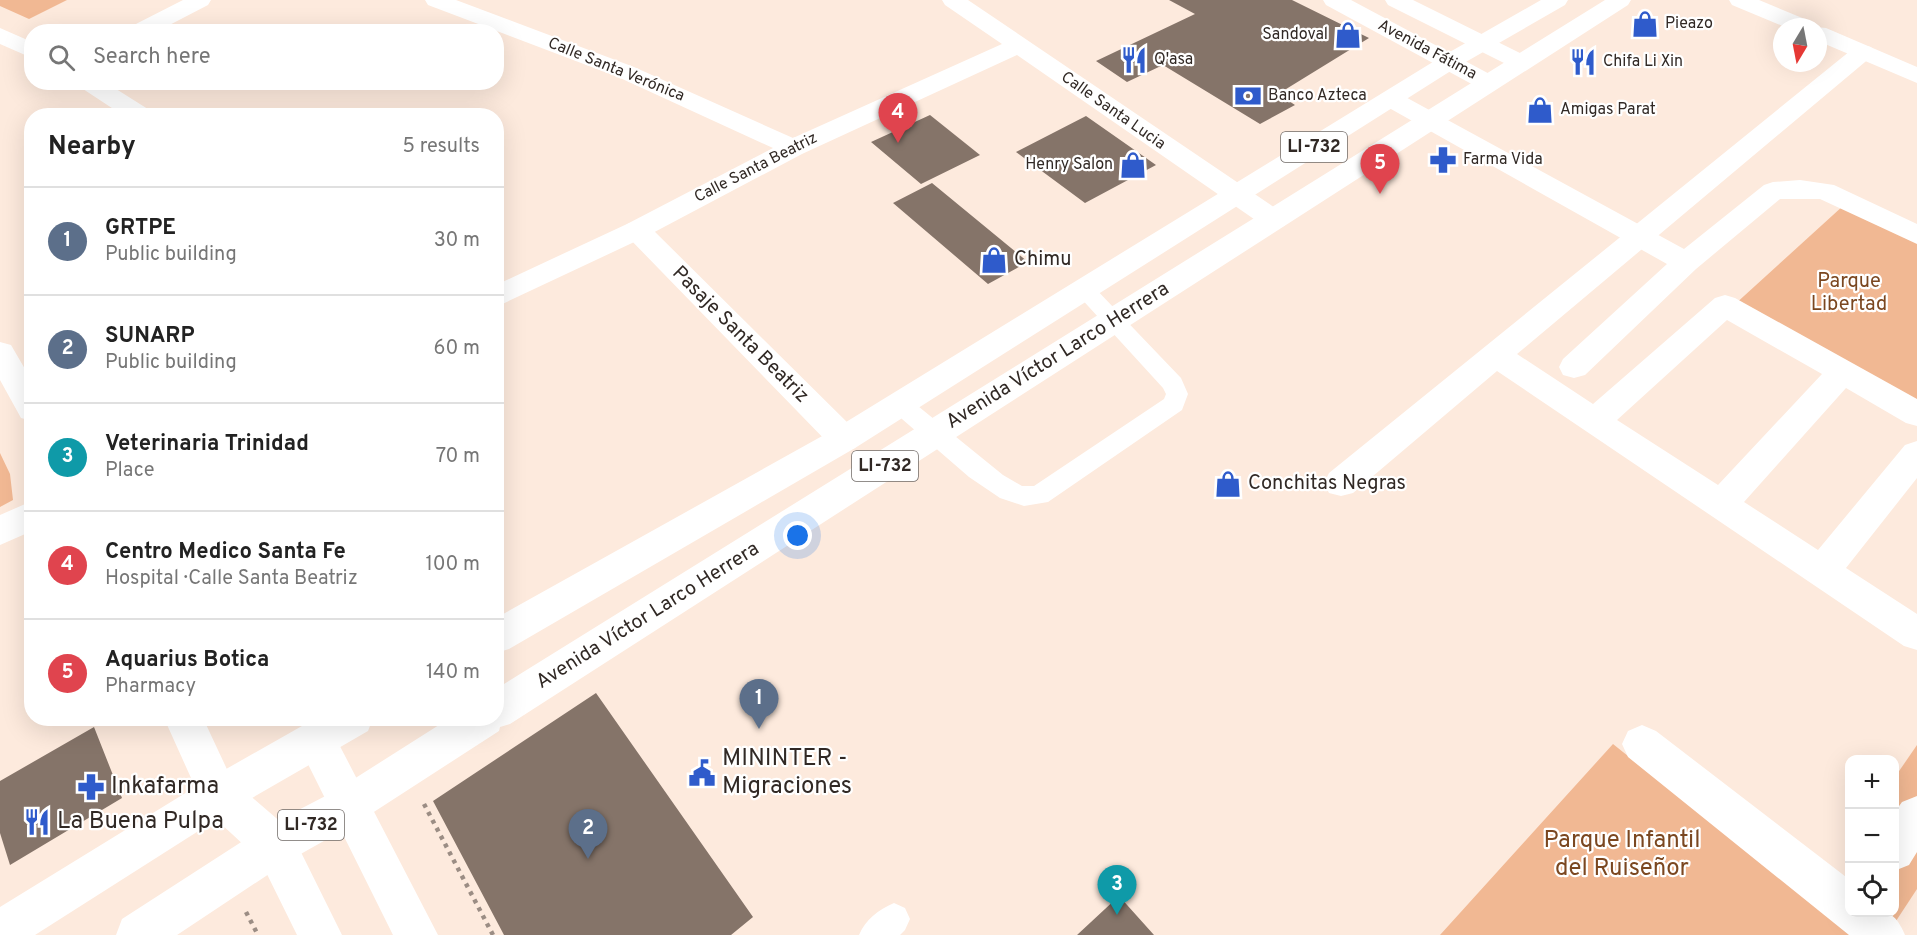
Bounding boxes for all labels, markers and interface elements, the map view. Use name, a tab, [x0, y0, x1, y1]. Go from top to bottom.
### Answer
shop icon: Pieazo	[1630, 9, 1660, 39]
place label: Pieazo	[1665, 14, 1713, 34]
street label: Avenida Fátima	[1374, 16, 1480, 84]
north arrow	[1773, 18, 1827, 72]
shop icon: Sandoval	[1333, 20, 1363, 50]
search box	[24, 24, 504, 90]
place label: Sandoval	[1262, 25, 1328, 45]
street label: Calle Santa Verónica	[545, 33, 687, 107]
icon: search	[45, 41, 78, 74]
text: Search here	[93, 44, 211, 71]
restaurant icon: Q'asa	[1119, 45, 1149, 75]
restaurant icon: Chifa Li Xin	[1568, 47, 1598, 77]
place label: Q'asa	[1154, 50, 1193, 70]
place label: Chifa Li Xin	[1603, 52, 1683, 72]
street label: Calle Santa Lucia	[1057, 68, 1169, 154]
bank icon: Banco Azteca	[1233, 81, 1263, 111]
place label: Banco Azteca	[1268, 86, 1367, 106]
pin: 4	[878, 94, 918, 143]
shop icon: Amigas Parat	[1525, 95, 1555, 125]
place label: Amigas Parat	[1560, 100, 1656, 120]
street label: Calle Santa Beatriz	[691, 128, 821, 208]
text: Nearby	[48, 131, 136, 164]
road number: LI-732	[1281, 132, 1347, 162]
text: 5 results	[403, 134, 480, 160]
pin: 5	[1360, 144, 1400, 194]
pharmacy icon: Farma Vida	[1428, 145, 1458, 175]
shop icon: Henry Salon	[1118, 150, 1148, 180]
place label: Farma Vida	[1463, 150, 1543, 170]
place label: Henry Salon	[1025, 155, 1113, 175]
text: GRTPE	[105, 215, 176, 242]
text: 1	[64, 228, 72, 254]
text: 30 m	[434, 228, 480, 254]
text: Public building	[105, 242, 237, 268]
shop icon: Chimu	[979, 245, 1009, 275]
place label: Chimu	[1014, 247, 1071, 273]
street label: Pasaje Santa Beatriz	[666, 261, 814, 409]
park label: Parque Libertad	[1811, 269, 1887, 318]
street label: Avenida Víctor Larco Herrera	[941, 276, 1175, 436]
text: SUNARP	[105, 323, 195, 350]
text: 2	[61, 336, 74, 362]
text: 60 m	[434, 336, 480, 362]
text: Public building	[105, 350, 237, 376]
text: Veterinaria Trinidad	[105, 431, 309, 458]
text: 3	[62, 444, 74, 470]
text: 70 m	[436, 444, 480, 470]
road number: LI-732	[852, 451, 918, 481]
text: Place	[105, 458, 155, 484]
shop icon: Conchitas Negras	[1213, 469, 1243, 499]
place label: Conchitas Negras	[1248, 471, 1406, 497]
your location	[783, 521, 812, 550]
street label: Avenida Víctor Larco Herrera	[531, 536, 765, 696]
text: Centro Medico Santa Fe	[105, 539, 346, 566]
text: 4	[61, 552, 74, 578]
text: 100 m	[425, 552, 480, 578]
text: Hospital · Calle Santa Beatriz	[105, 566, 358, 592]
text: Aquarius Botica	[105, 647, 269, 674]
text: 5	[61, 660, 74, 686]
text: 140 m	[426, 660, 480, 686]
text: Pharmacy	[105, 674, 196, 700]
pin: 1	[740, 680, 778, 729]
place label: MININTER - Migraciones	[722, 744, 852, 802]
map controls	[1845, 755, 1899, 917]
button: +	[1845, 755, 1899, 809]
public building icon: MININTER - Migraciones	[687, 758, 717, 788]
pharmacy icon: Inkafarma	[76, 772, 106, 802]
place label: Inkafarma	[111, 772, 219, 802]
restaurant icon: La Buena Pulpa	[22, 807, 52, 837]
place label: La Buena Pulpa	[57, 807, 224, 837]
button: −	[1845, 809, 1899, 863]
road number: LI-732	[278, 810, 344, 840]
pin: 2	[568, 810, 608, 859]
park label: Parque Infantil del Ruiseñor	[1543, 826, 1701, 884]
button: locate	[1845, 863, 1899, 917]
pin: 3	[1098, 866, 1136, 915]

